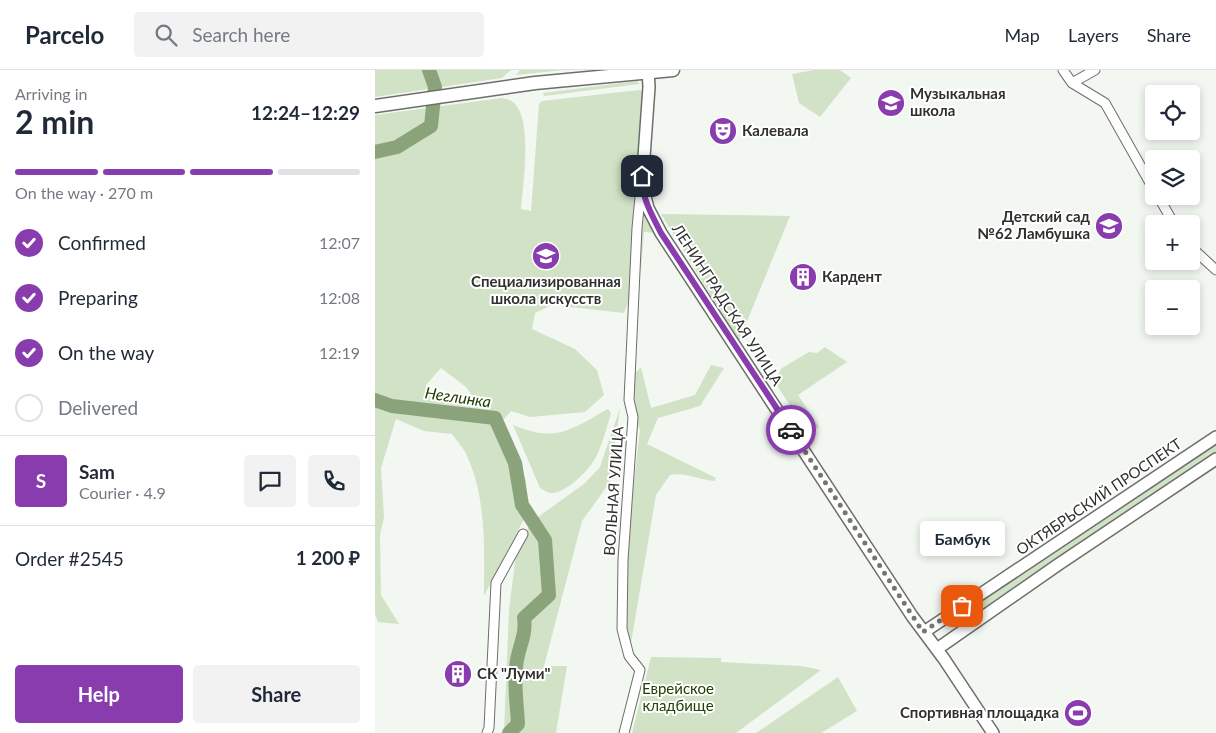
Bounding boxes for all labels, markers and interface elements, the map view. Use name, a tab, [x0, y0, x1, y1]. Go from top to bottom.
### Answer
search box	[134, 12, 484, 57]
text: Parcelo	[25, 20, 104, 49]
icon: search	[152, 21, 180, 49]
text: Search here	[192, 23, 290, 46]
text: Map	[1004, 24, 1040, 46]
text: Layers	[1068, 24, 1119, 46]
text: Share	[1147, 24, 1191, 46]
text: Arriving in	[15, 84, 88, 103]
place label: Музыкальная школа	[910, 84, 1006, 119]
map controls	[1145, 85, 1200, 335]
button: locate	[1145, 85, 1200, 140]
school or university icon: Музыкальная школа	[876, 88, 906, 118]
text: 12:24–12:29	[251, 101, 360, 124]
text: 2 min	[15, 102, 94, 141]
theatre icon: Калевала	[708, 116, 738, 146]
place label: Калевала	[742, 121, 809, 139]
button: layers	[1145, 150, 1200, 205]
pin	[621, 155, 663, 197]
icon: home	[628, 162, 656, 190]
text: On the way · 270 m	[15, 183, 153, 202]
place label: Детский сад №62 Ламбушка	[977, 207, 1090, 242]
school or university icon: Детский сад №62 Ламбушка	[1094, 211, 1124, 241]
button: +	[1145, 215, 1200, 270]
street label: ЛЕНИНГРАДСКАЯ УЛИЦА	[668, 220, 787, 389]
icon: check	[15, 229, 43, 257]
text: Confirmed	[58, 231, 146, 254]
text: 12:07	[319, 233, 360, 252]
school or university icon: Специализированная школа искусств	[531, 241, 561, 271]
building icon: Кардент	[788, 262, 818, 292]
place label: Кардент	[822, 267, 882, 285]
place label: Специализированная школа искусств	[471, 272, 621, 307]
button: −	[1145, 280, 1200, 335]
icon: check	[15, 284, 43, 312]
text: Preparing	[58, 286, 138, 309]
text: 12:08	[319, 288, 360, 307]
icon: check	[15, 339, 43, 367]
text: On the way	[58, 341, 154, 364]
text: 12:19	[319, 343, 360, 362]
water label: Неглинка	[424, 382, 492, 411]
text: Delivered	[58, 396, 138, 419]
courier	[766, 405, 816, 455]
icon: car	[777, 416, 805, 444]
street label: ВОЛЬНАЯ УЛИЦА	[600, 425, 627, 556]
street label: ОКТЯБРЬСКИЙ ПРОСПЕКТ	[1012, 434, 1185, 558]
button: chat	[244, 455, 296, 507]
button: phone	[308, 455, 360, 507]
text: Sam	[79, 460, 115, 483]
text: S	[36, 469, 46, 492]
text: Courier · 4.9	[79, 483, 166, 502]
callout: Бамбук	[919, 521, 1005, 556]
text: Бамбук	[935, 529, 990, 548]
text: 1 200 ₽	[296, 546, 360, 569]
text: Order #2545	[15, 547, 124, 570]
pin	[941, 585, 983, 627]
icon: bag	[948, 592, 976, 620]
building icon: СК "Луми"	[443, 659, 473, 689]
place label: СК "Луми"	[477, 664, 550, 682]
button: Help	[15, 665, 183, 723]
button: Share	[193, 665, 360, 723]
park label: Еврейское кладбище	[642, 679, 714, 714]
sports icon: Спортивная площадка	[1063, 698, 1093, 728]
place label: Спортивная площадка	[900, 703, 1059, 721]

